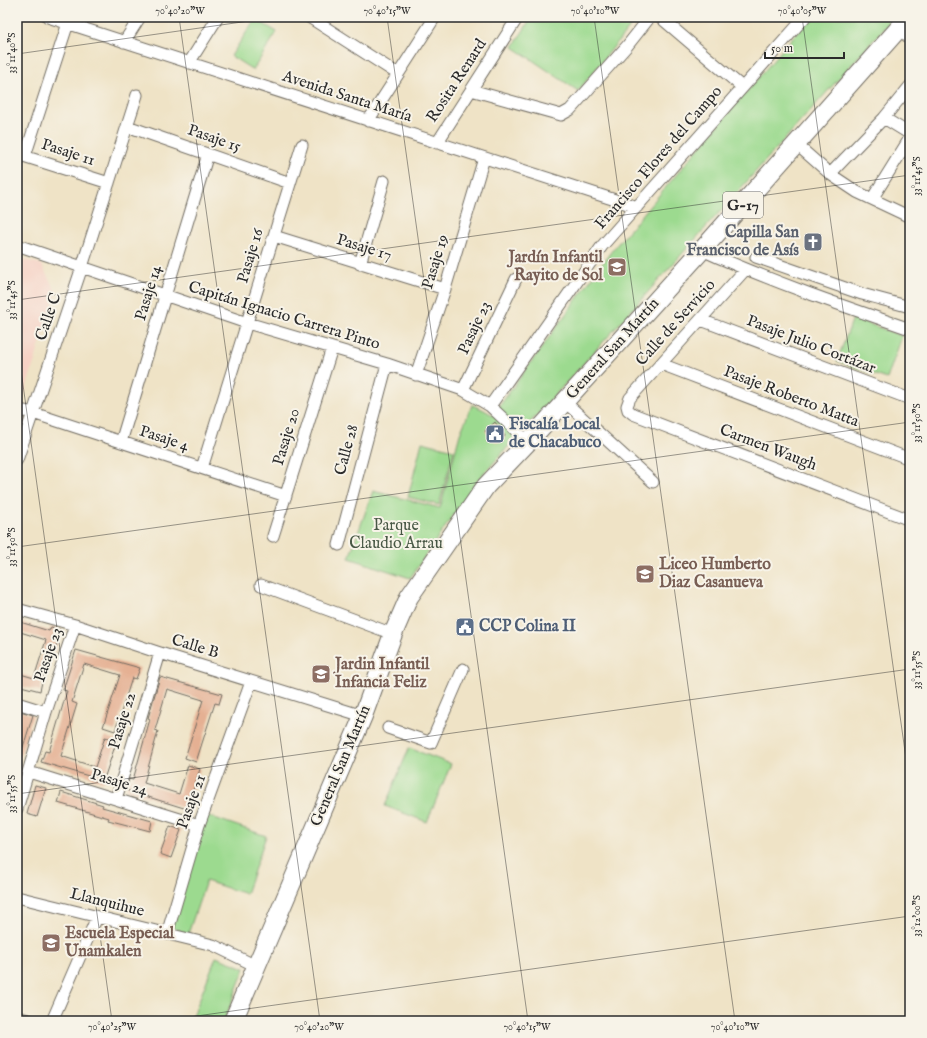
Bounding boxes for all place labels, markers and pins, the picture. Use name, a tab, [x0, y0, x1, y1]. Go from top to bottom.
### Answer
place label: Capilla San Francisco de Asís	[686, 223, 799, 261]
church icon: Capilla San Francisco de Asís	[802, 231, 824, 253]
place label: Jardín Infantil Rayito de Sol	[507, 248, 604, 286]
school or university icon: Jardín Infantil Rayito de Sol	[606, 256, 628, 278]
place label: Fiscalía Local de Chacabuco	[509, 415, 602, 453]
public building icon: Fiscalía Local de Chacabuco	[484, 423, 506, 445]
place label: Liceo Humberto Diaz Casanueva	[659, 555, 771, 593]
school or university icon: Liceo Humberto Diaz Casanueva	[634, 563, 656, 585]
public building icon: CCP Colina II	[454, 616, 476, 638]
place label: CCP Colina II	[479, 617, 576, 637]
place label: Jardin Infantil Infancia Feliz	[333, 655, 430, 693]
school or university icon: Jardin Infantil Infancia Feliz	[310, 663, 332, 685]
place label: Escuela Especial Unamkalen	[64, 924, 175, 962]
school or university icon: Escuela Especial Unamkalen	[40, 932, 62, 954]

